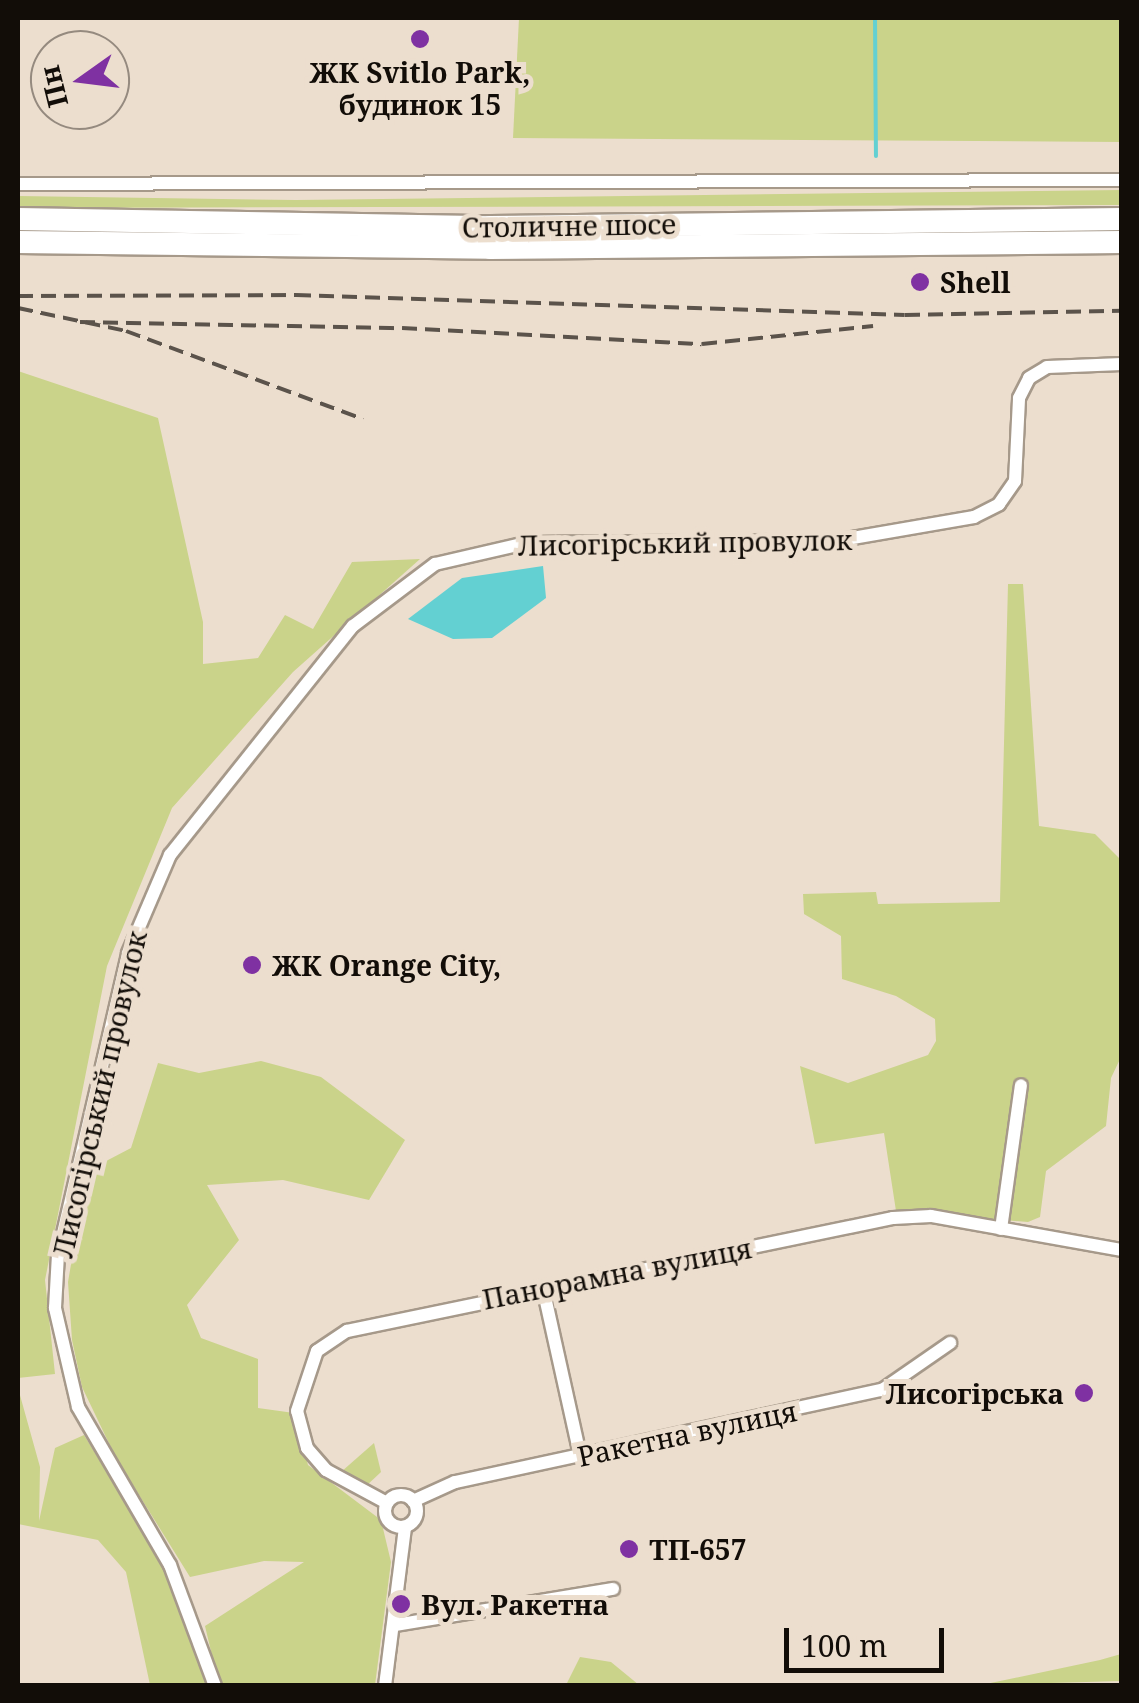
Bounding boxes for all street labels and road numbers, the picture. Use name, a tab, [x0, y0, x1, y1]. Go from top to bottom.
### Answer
street label: Столичне шосе	[462, 206, 676, 244]
street label: Лисогірський провулок	[518, 522, 852, 562]
street label: Лисогірський провулок	[45, 927, 153, 1261]
street label: Панорамна вулиця	[479, 1230, 755, 1316]
street label: Ракетна вулиця	[574, 1393, 800, 1473]

